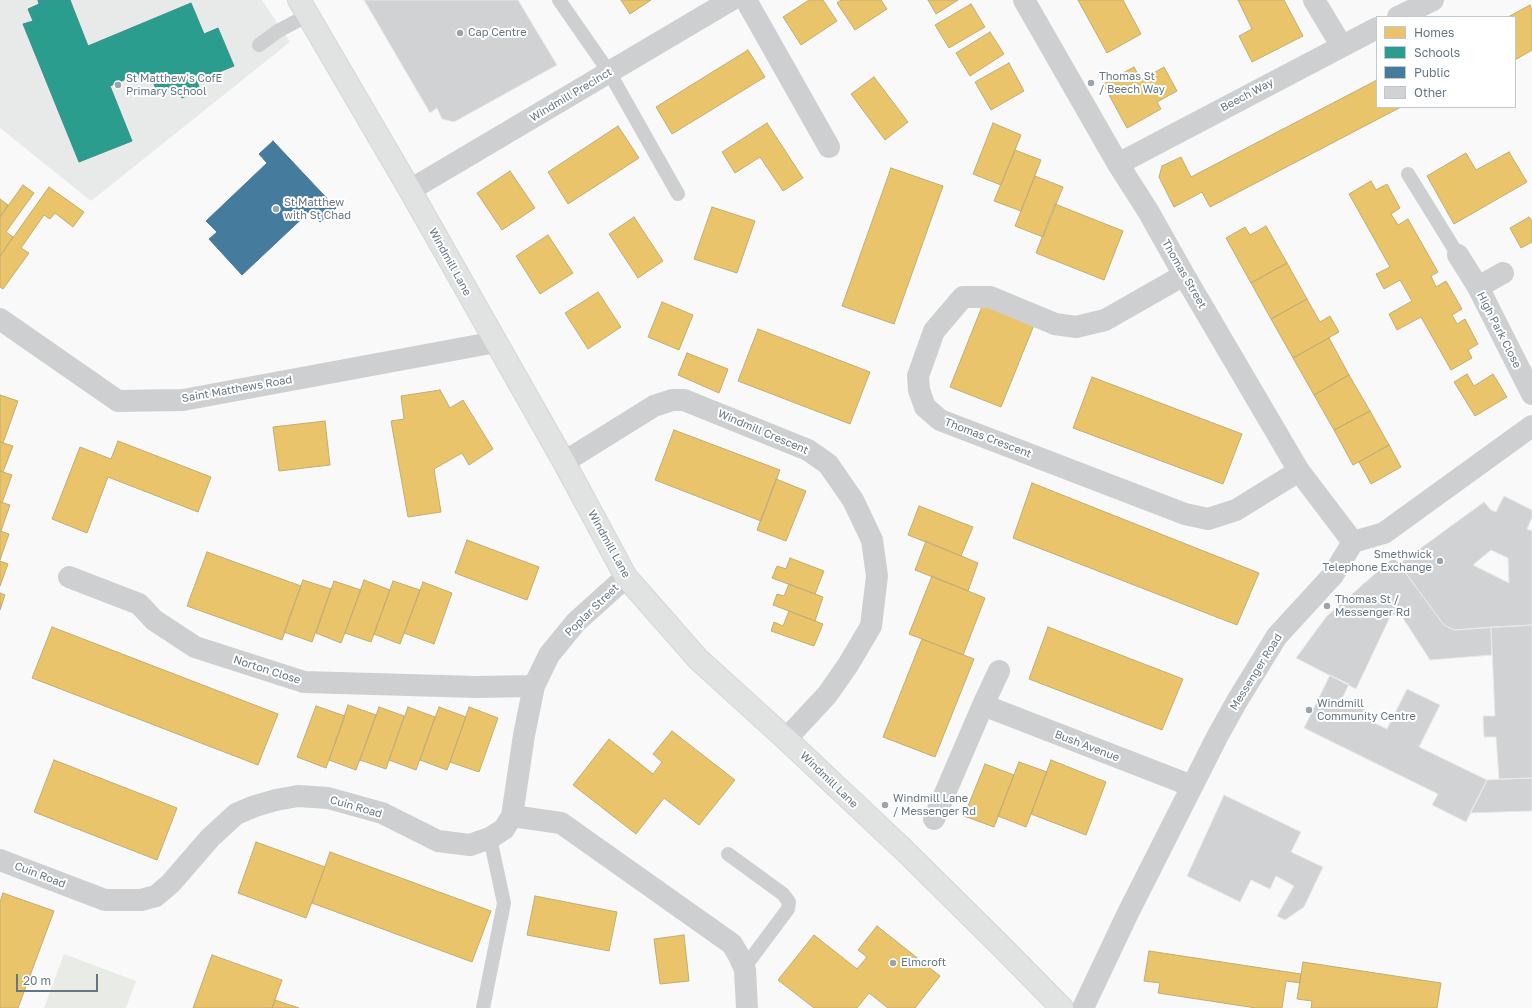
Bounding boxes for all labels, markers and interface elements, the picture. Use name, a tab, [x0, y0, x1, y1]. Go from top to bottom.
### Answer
legend	[1376, 16, 1516, 108]
text: Homes	[1414, 25, 1454, 40]
place label: Cap Centre	[468, 26, 527, 40]
marker: Cap Centre	[455, 28, 465, 38]
text: Schools	[1414, 45, 1460, 60]
street label: Windmill Precinct	[528, 65, 614, 125]
text: Public	[1414, 65, 1450, 80]
place label: Thomas St / Beech Way	[1099, 70, 1165, 96]
place label: St Matthew's CofE Primary School	[126, 72, 222, 98]
street label: Beech Way	[1218, 76, 1276, 114]
marker: Thomas St / Beech Way	[1086, 78, 1096, 88]
marker: St Matthew's CofE Primary School	[113, 80, 123, 90]
text: Other	[1414, 85, 1447, 100]
place label: St Matthew with St Chad	[284, 196, 351, 222]
marker: St Matthew with St Chad	[271, 204, 281, 214]
street label: Windmill Lane	[426, 226, 474, 298]
street label: Thomas Street	[1159, 237, 1209, 311]
street label: High Park Close	[1474, 290, 1524, 370]
street label: Saint Matthews Road	[181, 373, 293, 405]
street label: Windmill Crescent	[716, 407, 810, 457]
street label: Thomas Crescent	[943, 415, 1033, 461]
street label: Windmill Lane	[585, 508, 633, 580]
place label: Smethwick Telephone Exchange	[1323, 548, 1432, 574]
marker: Smethwick Telephone Exchange	[1435, 556, 1445, 566]
street label: Poplar Street	[562, 581, 622, 639]
place label: Thomas St / Messenger Rd	[1335, 593, 1410, 619]
marker: Thomas St / Messenger Rd	[1322, 601, 1332, 611]
street label: Messenger Road	[1227, 631, 1285, 713]
street label: Norton Close	[232, 653, 302, 687]
place label: Windmill Community Centre	[1317, 697, 1416, 723]
marker: Windmill Community Centre	[1304, 705, 1314, 715]
street label: Bush Avenue	[1053, 728, 1121, 764]
street label: Windmill Lane	[797, 749, 861, 811]
place label: Windmill Lane / Messenger Rd	[893, 792, 976, 818]
street label: Cuin Road	[328, 793, 384, 821]
marker: Windmill Lane / Messenger Rd	[880, 800, 890, 810]
street label: Cuin Road	[13, 859, 67, 891]
place label: Elmcroft	[901, 956, 946, 970]
marker: Elmcroft	[888, 958, 898, 968]
scale bar	[18, 966, 100, 992]
text: 20 m	[23, 973, 51, 988]

